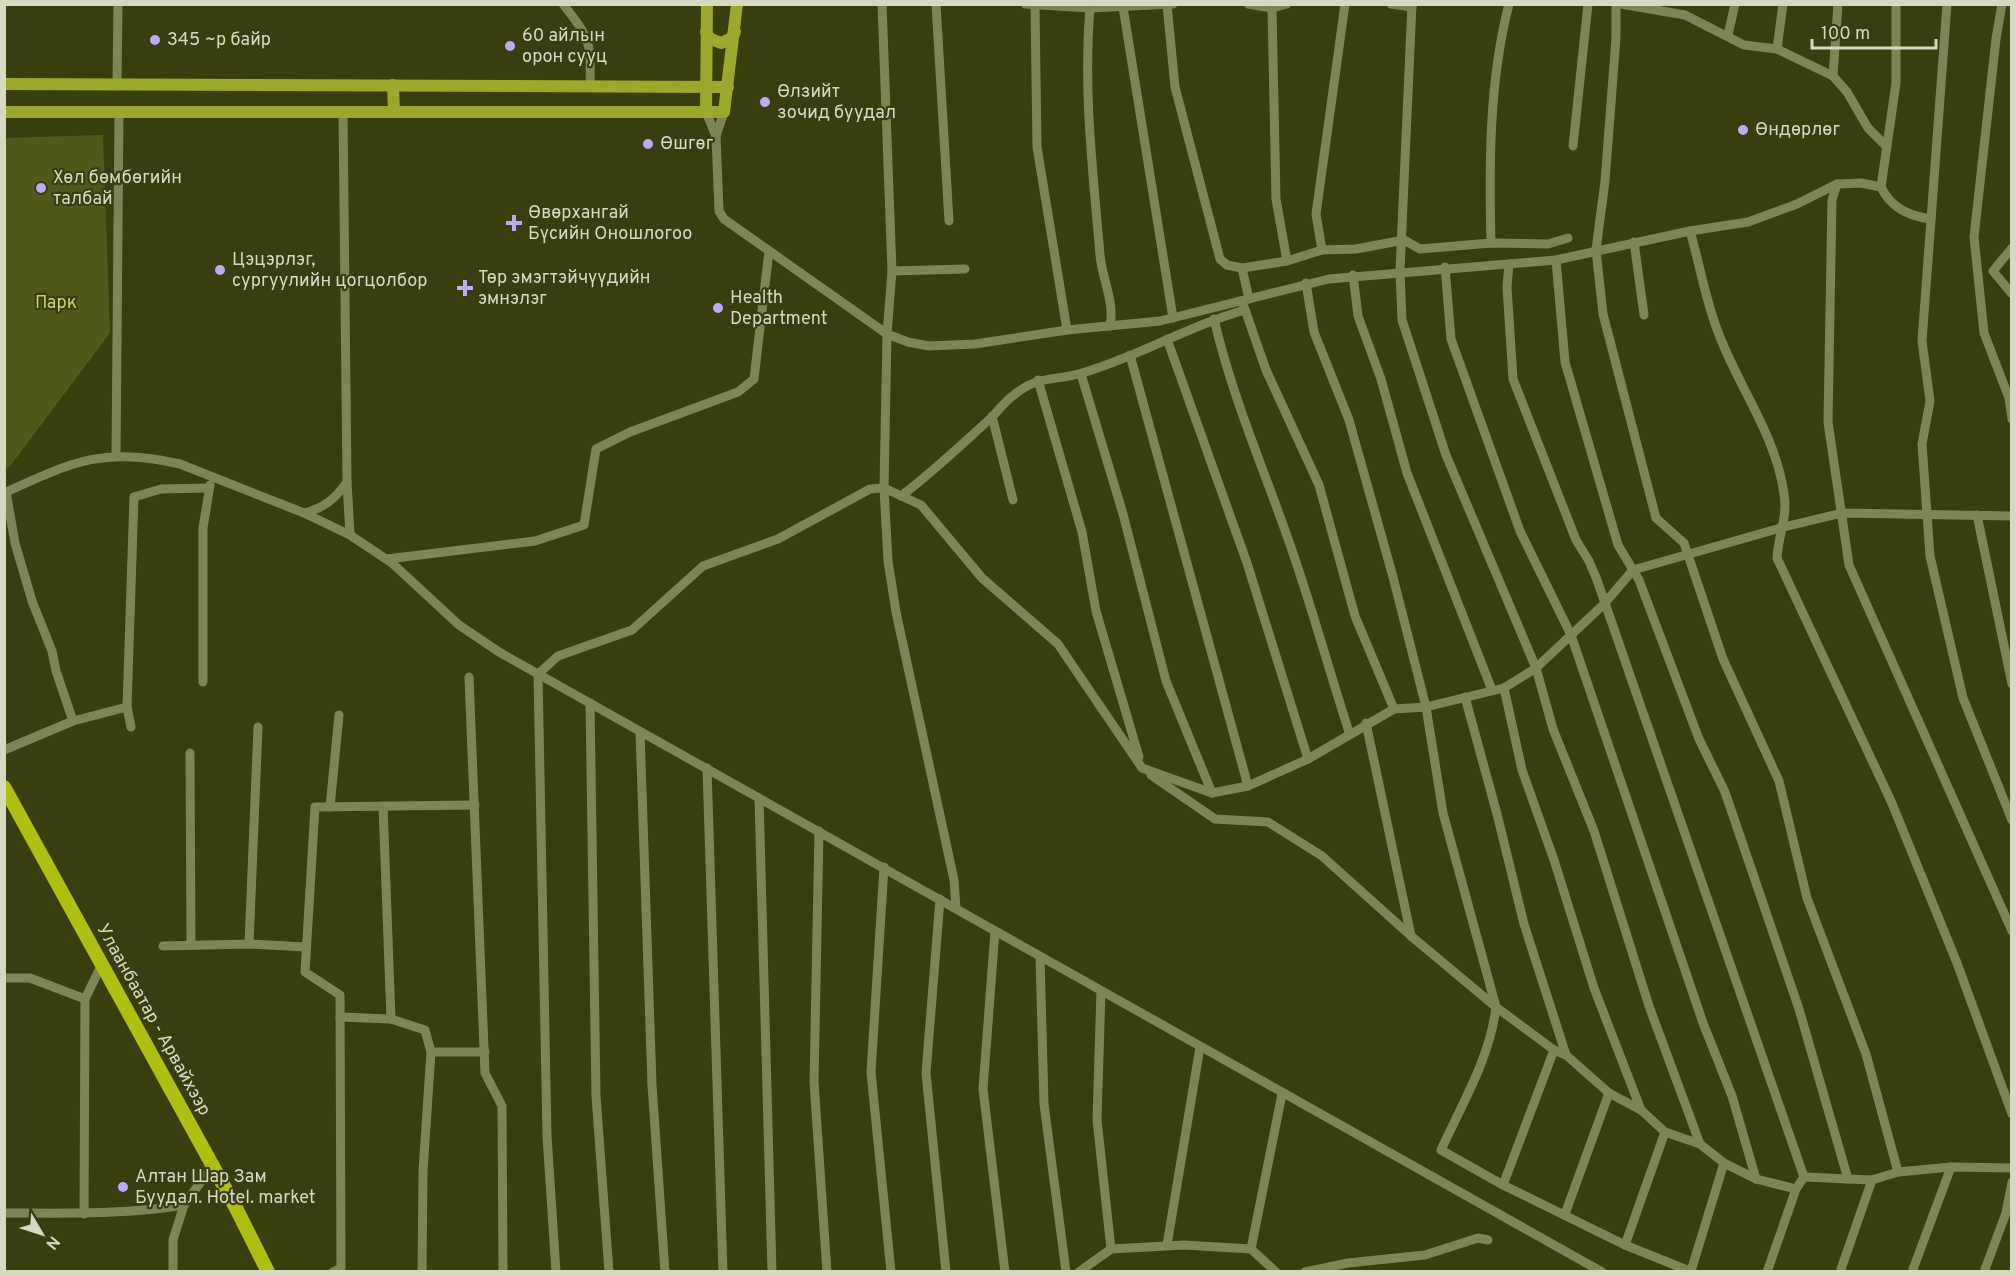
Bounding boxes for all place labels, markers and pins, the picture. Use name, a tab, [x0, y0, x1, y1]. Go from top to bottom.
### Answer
place label: 60 айлын орон сууц	[522, 25, 607, 69]
place label: 345 ~р байр	[167, 29, 271, 52]
marker: 345 ~р байр	[148, 33, 162, 47]
marker: 60 айлын орон сууц	[503, 39, 517, 53]
place label: Өлзийт зочид буудал	[777, 81, 896, 125]
marker: Өлзийт зочид буудал	[758, 95, 772, 109]
place label: Өндөрлөг	[1755, 119, 1841, 142]
marker: Өндөрлөг	[1736, 123, 1750, 137]
place label: Өшгөг	[660, 133, 714, 156]
marker: Өшгөг	[641, 137, 655, 151]
place label: Хөл бөмбөгийн талбай	[53, 167, 182, 211]
marker: Хөл бөмбөгийн талбай	[34, 181, 48, 195]
place label: Өвөрхангай Бүсийн Оношлогоо	[528, 202, 692, 246]
marker: Өвөрхангай Бүсийн Оношлогоо	[505, 214, 523, 232]
place label: Цэцэрлэг, сургуулийн цогцолбор	[232, 249, 428, 293]
marker: Цэцэрлэг, сургуулийн цогцолбор	[213, 263, 227, 277]
place label: Төр эмэгтэйчүүдийн эмнэлэг	[478, 267, 651, 311]
marker: Төр эмэгтэйчүүдийн эмнэлэг	[456, 279, 474, 297]
place label: Health Department	[730, 287, 828, 331]
marker: Health Department	[711, 301, 725, 315]
place label: Алтан Шар Зам Буудал. Hotel. market	[135, 1166, 316, 1210]
marker: Алтан Шар Зам Буудал. Hotel. market	[116, 1180, 130, 1194]

